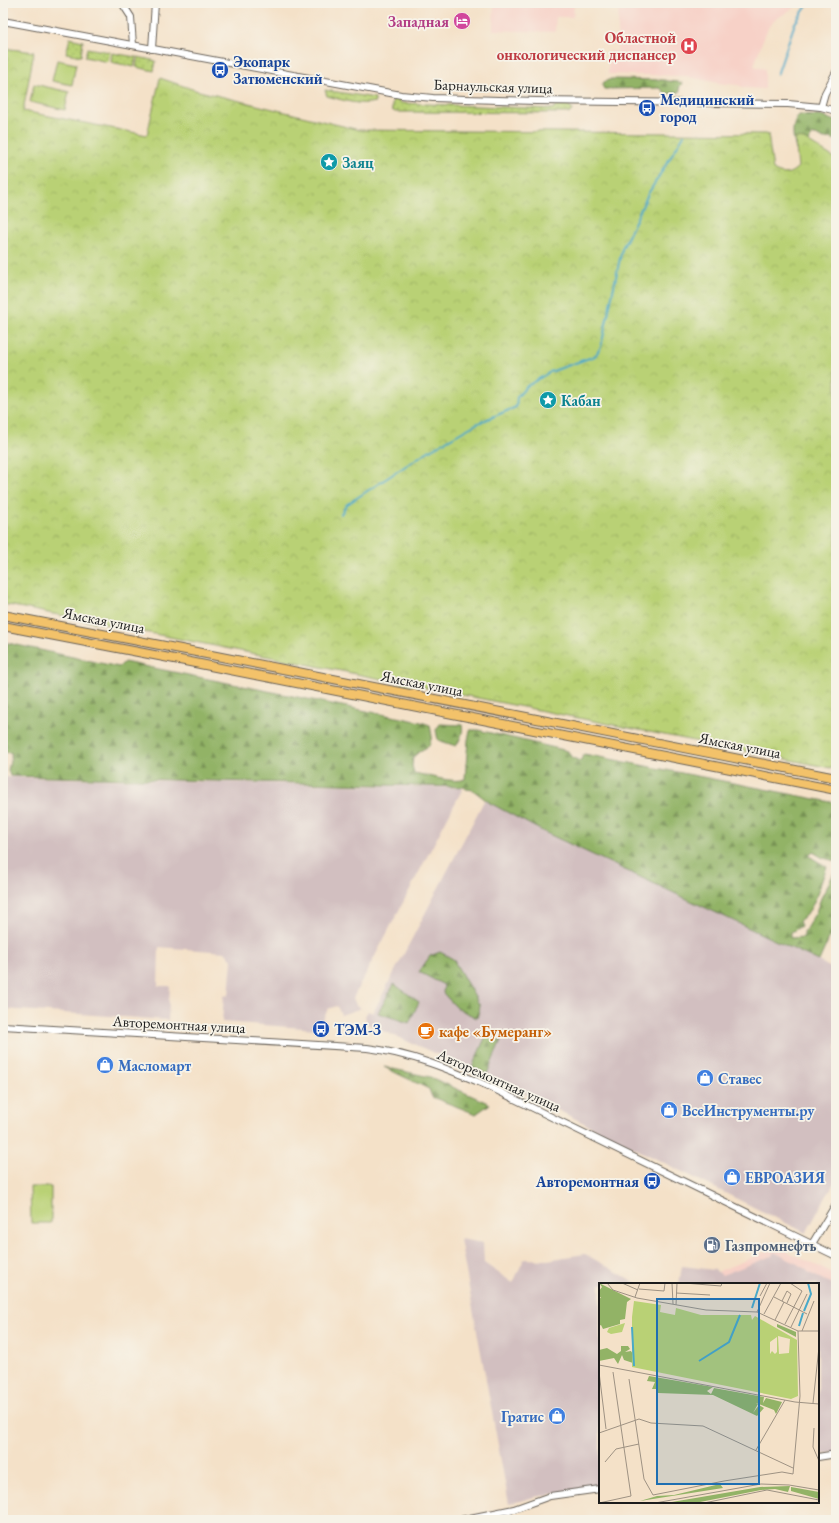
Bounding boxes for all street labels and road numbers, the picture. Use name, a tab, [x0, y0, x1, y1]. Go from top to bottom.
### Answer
street label: Барнаульская улица	[433, 74, 553, 98]
street label: Ямская улица	[60, 603, 147, 637]
street label: Ямская улица	[378, 666, 465, 700]
street label: Ямская улица	[696, 728, 783, 762]
street label: Авторемонтная улица	[111, 1011, 246, 1037]
street label: Авторемонтная улица	[433, 1044, 564, 1116]

